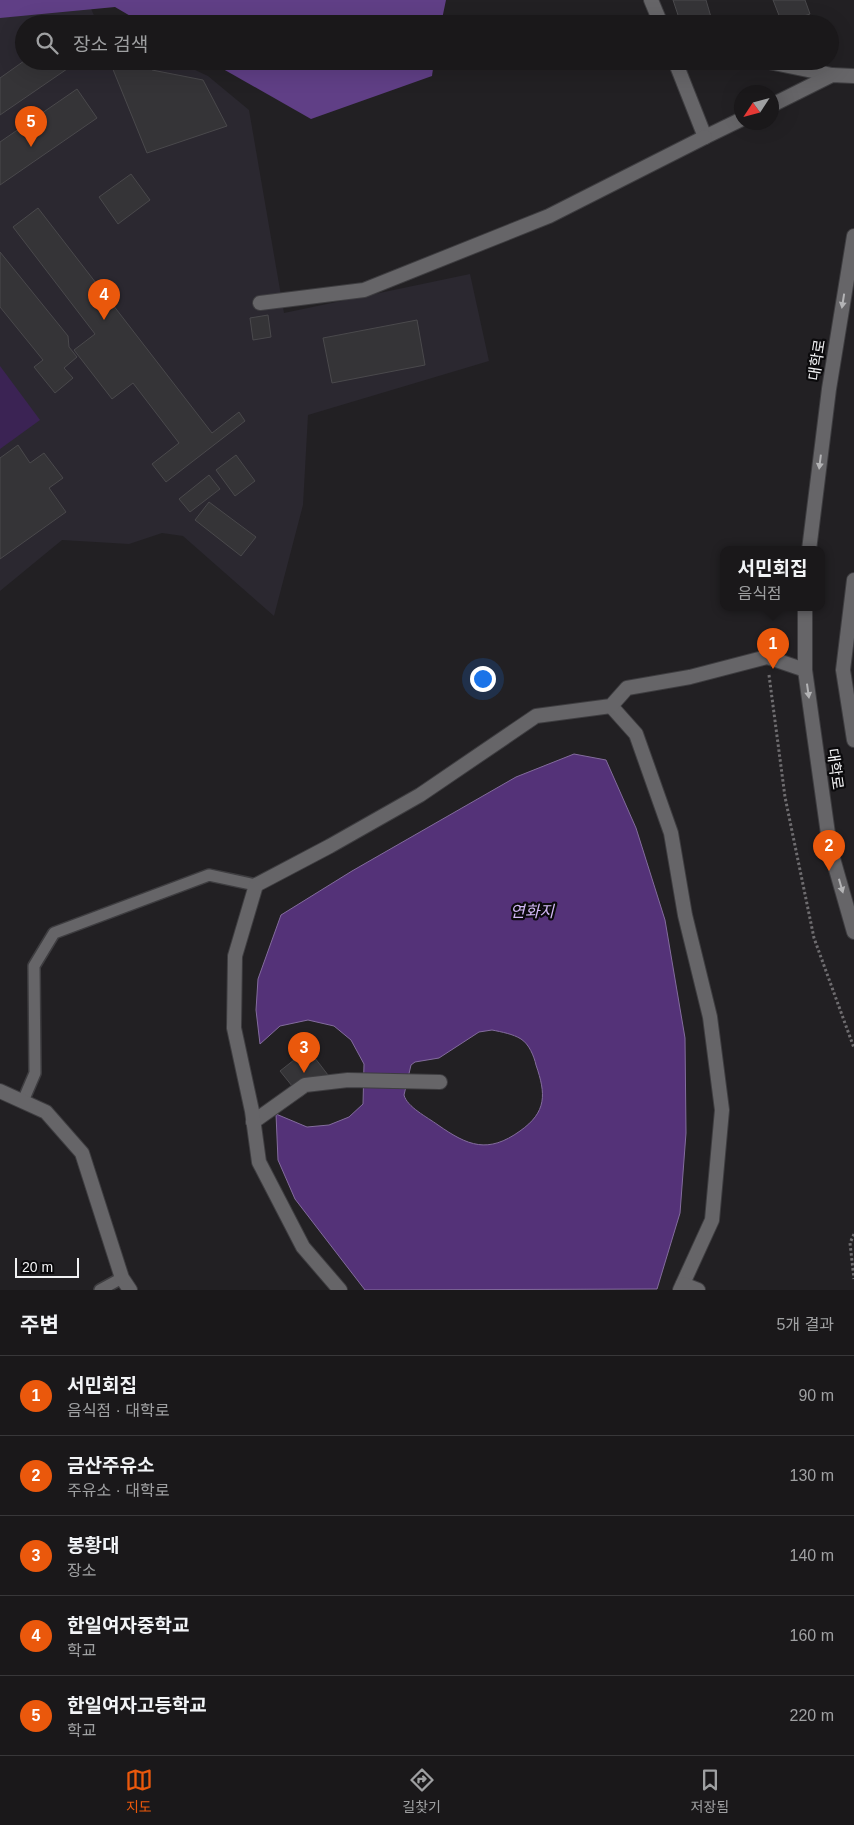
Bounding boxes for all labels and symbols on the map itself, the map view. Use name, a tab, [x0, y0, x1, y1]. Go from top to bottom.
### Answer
north arrow	[734, 85, 779, 130]
pin: 5	[15, 106, 47, 147]
pin: 4	[88, 279, 120, 320]
one-way arrow	[839, 294, 847, 310]
street label: 대학로	[805, 338, 828, 382]
one-way arrow	[816, 454, 824, 470]
pin: 1	[757, 628, 789, 669]
your location	[470, 666, 496, 692]
one-way arrow	[804, 684, 812, 700]
street label: 대학로	[824, 747, 847, 791]
pin: 2	[813, 830, 845, 871]
one-way arrow	[837, 878, 845, 893]
water label: 연화지	[510, 903, 555, 920]
pin: 3	[288, 1032, 320, 1073]
scale bar	[15, 1255, 79, 1278]

